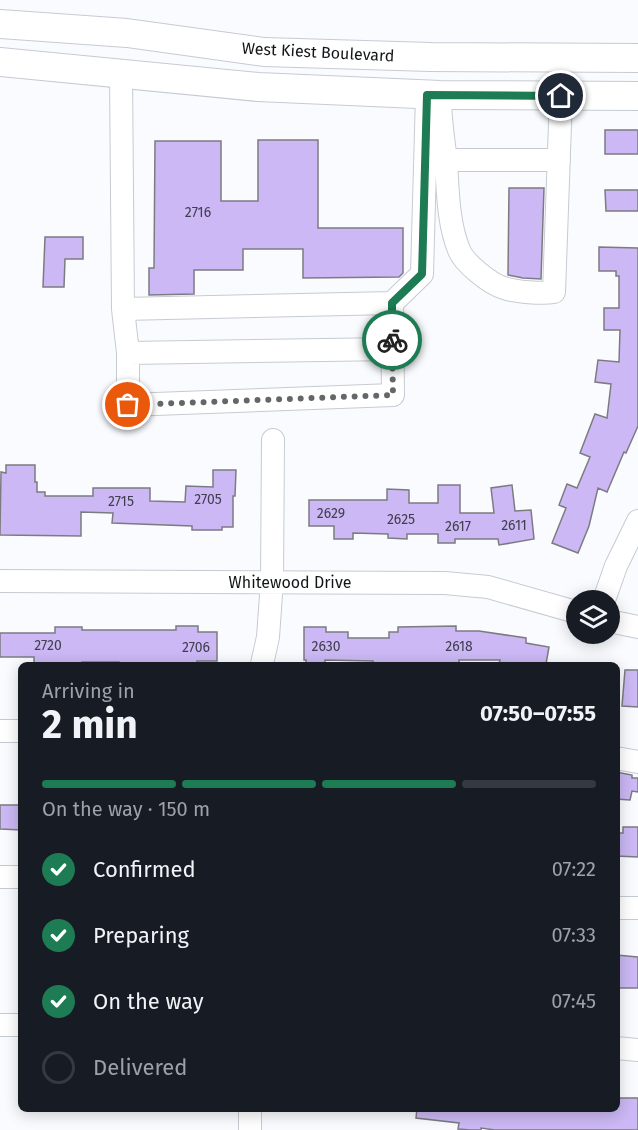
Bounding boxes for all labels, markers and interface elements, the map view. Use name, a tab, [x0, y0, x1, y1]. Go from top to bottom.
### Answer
street label: West Kiest Boulevard	[241, 39, 395, 65]
pin	[535, 70, 586, 121]
icon: home	[544, 79, 577, 112]
house number: 2716	[185, 204, 211, 221]
courier	[362, 310, 422, 370]
icon: bike	[376, 324, 409, 357]
pin	[102, 379, 153, 430]
icon: bag	[111, 388, 144, 421]
house number: 2705	[194, 491, 222, 508]
house number: 2715	[108, 493, 134, 510]
house number: 2629	[317, 505, 345, 522]
house number: 2625	[387, 511, 415, 528]
house number: 2611	[501, 517, 527, 534]
house number: 2617	[445, 518, 471, 535]
street label: Whitewood Drive	[229, 573, 351, 592]
map controls	[566, 590, 620, 644]
button: layers	[566, 590, 620, 644]
house number: 2720	[34, 637, 62, 654]
house number: 2630	[311, 638, 341, 655]
house number: 2618	[445, 638, 473, 655]
house number: 2706	[182, 639, 210, 656]
text: Arriving in	[42, 679, 135, 703]
text: 07:50–07:55	[480, 700, 596, 727]
text: 2 min	[42, 702, 138, 748]
text: On the way · 150 m	[42, 797, 210, 821]
icon: check	[42, 853, 75, 886]
text: Confirmed	[93, 856, 196, 883]
text: 07:22	[552, 857, 596, 881]
icon: check	[42, 919, 75, 952]
text: Preparing	[93, 922, 189, 949]
text: 07:33	[551, 923, 596, 947]
icon: check	[42, 985, 75, 1018]
text: On the way	[93, 988, 204, 1015]
text: 07:45	[551, 989, 596, 1013]
text: Delivered	[93, 1054, 188, 1081]

